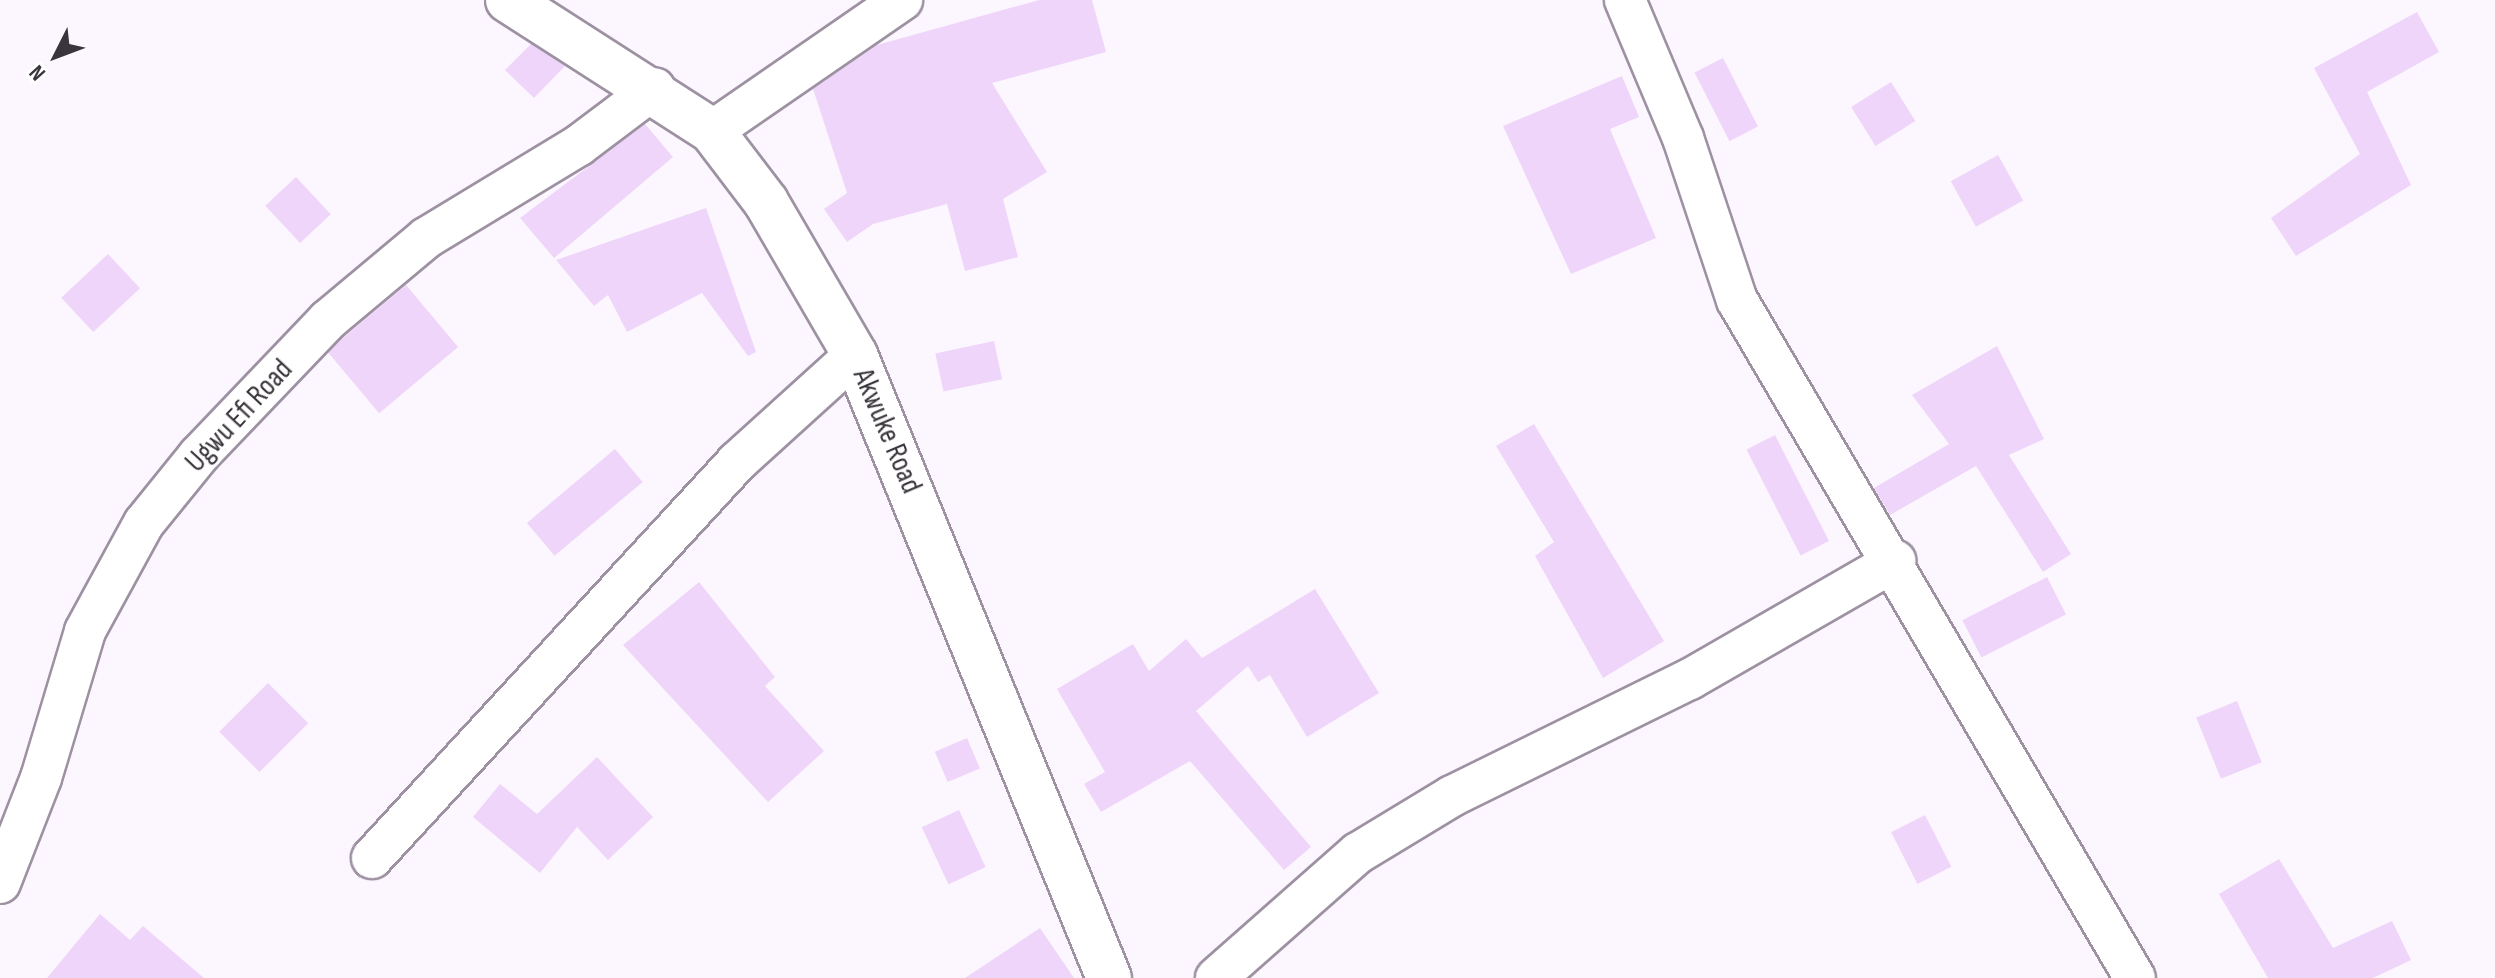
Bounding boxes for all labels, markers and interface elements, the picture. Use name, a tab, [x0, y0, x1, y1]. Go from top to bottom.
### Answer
north arrow	[16, 16, 96, 96]
text: N	[24, 59, 52, 86]
street label: Ugwu Efi Road	[178, 352, 300, 480]
street label: Akwuke Road	[845, 363, 929, 499]

